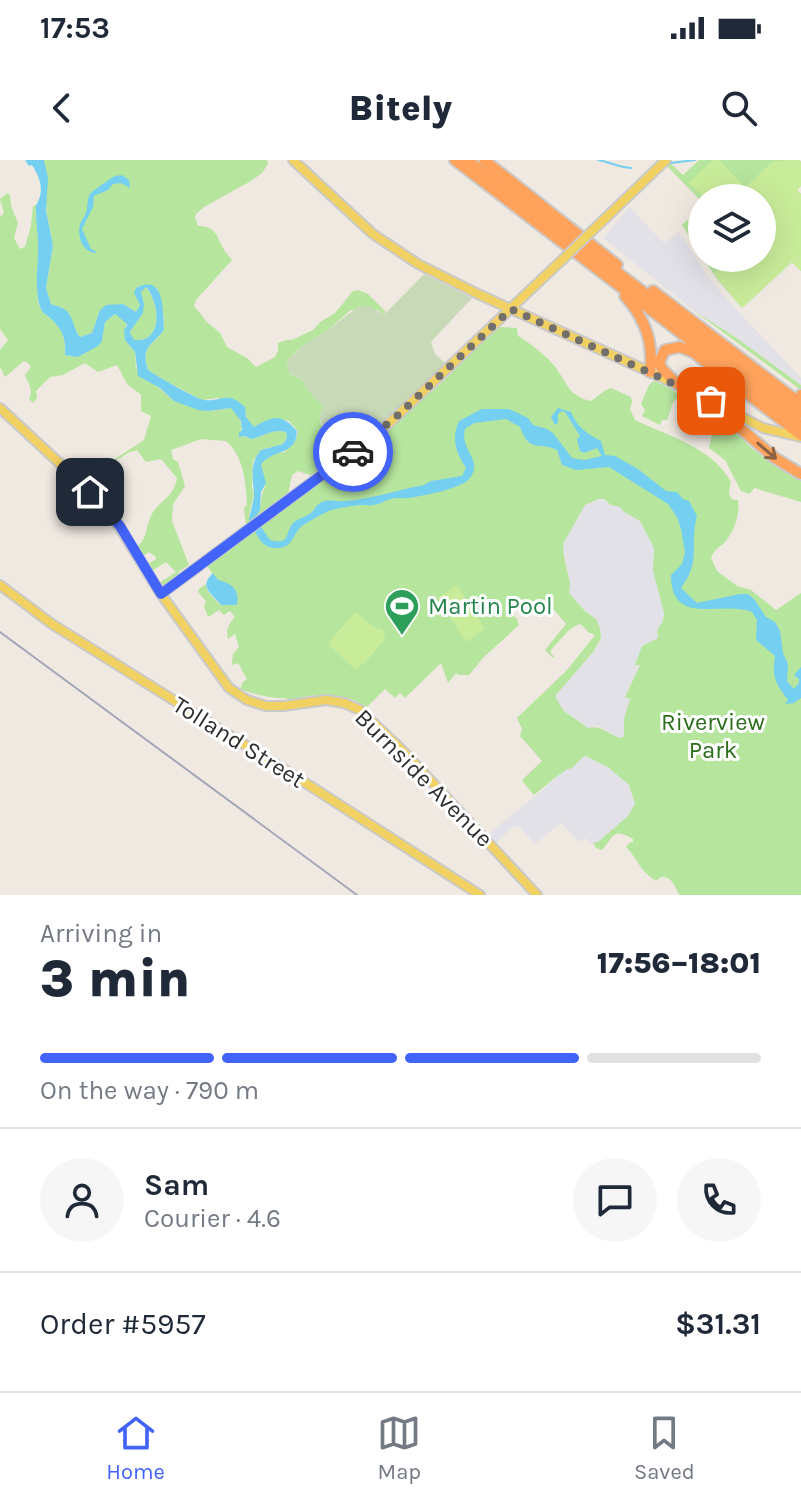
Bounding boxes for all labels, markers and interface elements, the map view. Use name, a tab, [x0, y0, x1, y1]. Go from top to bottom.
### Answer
text: 17:53	[40, 10, 110, 46]
icon: back	[40, 86, 84, 130]
icon: search	[717, 86, 761, 130]
text: Bitely	[349, 87, 452, 129]
map controls	[688, 184, 776, 272]
button: layers	[688, 184, 776, 272]
pin	[677, 367, 745, 435]
icon: bag	[689, 379, 733, 423]
courier	[313, 412, 393, 492]
icon: car	[331, 430, 375, 474]
one-way arrow	[756, 442, 777, 460]
pin	[56, 458, 124, 526]
icon: home	[68, 470, 112, 514]
sports icon: Martin Pool	[383, 587, 421, 637]
place label: Martin Pool	[428, 592, 553, 620]
street label: Tolland Street	[168, 690, 310, 794]
street label: Burnside Avenue	[349, 703, 499, 853]
park label: Riverview Park	[661, 708, 765, 764]
text: Arriving in	[40, 918, 162, 949]
text: 17:56–18:01	[597, 945, 761, 981]
text: 3 min	[40, 948, 190, 1009]
text: On the way · 790 m	[40, 1075, 259, 1106]
button: person	[40, 1158, 124, 1242]
button: chat	[573, 1158, 657, 1242]
button: phone	[677, 1158, 761, 1242]
text: Sam	[144, 1167, 209, 1203]
text: Courier · 4.6	[144, 1203, 281, 1234]
text: Order #5957	[40, 1306, 205, 1342]
text: $31.31	[675, 1306, 761, 1342]
tab: Home	[106, 1411, 165, 1485]
tab: Map	[377, 1411, 421, 1485]
tab: Saved	[634, 1411, 695, 1485]

